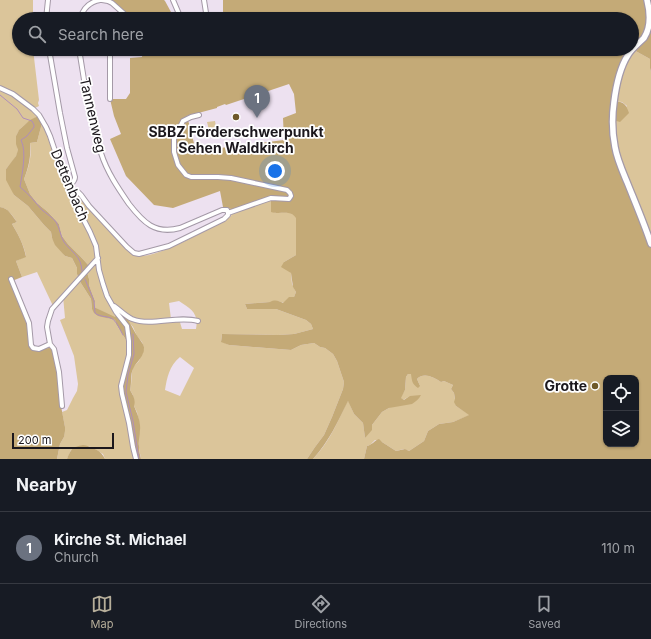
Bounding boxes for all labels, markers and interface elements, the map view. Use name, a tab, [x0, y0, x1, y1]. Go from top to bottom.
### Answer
search box	[12, 12, 639, 56]
icon: search	[26, 23, 48, 45]
text: Search here	[58, 25, 144, 44]
street label: Tannenweg	[77, 76, 110, 154]
pin: 1	[244, 85, 270, 118]
marker: SBBZ Förderschwerpunkt Sehen Waldkirch	[231, 112, 241, 122]
place label: SBBZ Förderschwerpunkt Sehen Waldkirch	[148, 123, 324, 156]
street label: Dettenbach	[48, 146, 93, 223]
your location	[265, 161, 285, 181]
map controls	[603, 375, 639, 447]
button: locate	[603, 375, 639, 411]
place label: Grotte	[545, 377, 587, 394]
marker: Grotte	[590, 381, 600, 391]
button: layers	[603, 411, 639, 447]
scale bar	[12, 431, 114, 450]
text: 200 m	[18, 433, 51, 447]
text: Nearby	[16, 475, 77, 495]
text: Kirche St. Michael	[54, 530, 187, 549]
text: 1	[26, 540, 32, 556]
text: 110 m	[601, 540, 635, 556]
text: Church	[54, 549, 99, 565]
tab: Map	[91, 593, 113, 631]
tab: Directions	[295, 593, 347, 631]
tab: Saved	[528, 593, 560, 631]

